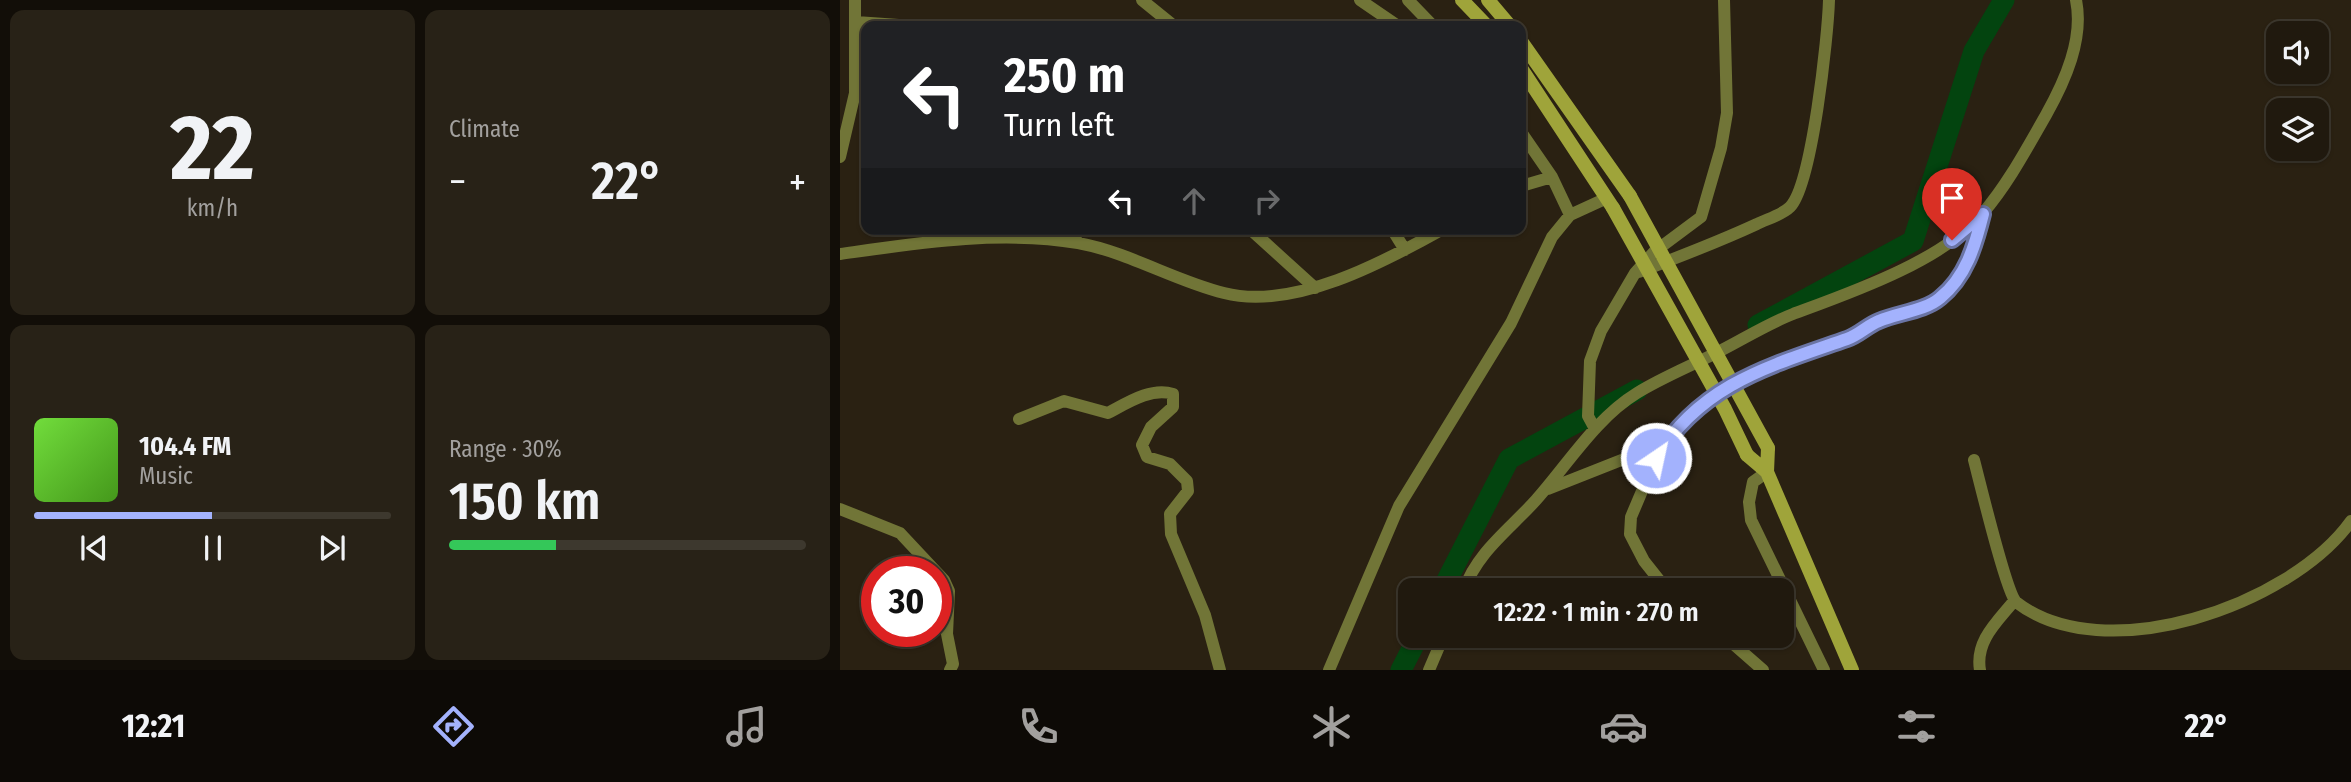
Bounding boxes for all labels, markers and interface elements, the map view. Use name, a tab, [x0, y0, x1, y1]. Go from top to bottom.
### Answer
map controls	[2266, 21, 2329, 161]
button: sound	[2266, 21, 2329, 84]
text: 250 m	[1004, 46, 1125, 105]
icon: left	[889, 49, 980, 140]
text: 22	[170, 94, 255, 203]
button: layers	[2266, 98, 2329, 161]
text: Turn left	[1004, 106, 1114, 144]
text: Climate	[449, 115, 520, 143]
text: 22°	[591, 150, 663, 213]
text: −	[449, 159, 466, 205]
text: +	[789, 159, 806, 205]
pin	[1922, 168, 1982, 240]
icon: arrive	[1933, 179, 1971, 217]
icon: left	[1102, 182, 1140, 220]
icon: ahead	[1175, 182, 1213, 220]
icon: right	[1248, 182, 1286, 220]
text: km/h	[187, 194, 238, 222]
position arrow	[1619, 421, 1693, 495]
text: 104.4 FM	[139, 431, 231, 462]
text: Range · 30%	[449, 435, 562, 463]
text: Music	[139, 462, 193, 490]
text: 150 km	[449, 470, 601, 533]
icon: previous	[75, 529, 113, 567]
icon: pause	[194, 529, 232, 567]
icon: next	[313, 529, 351, 567]
speed limit sign: 30	[861, 556, 952, 647]
text: 12:22 · 1 min · 270 m	[1493, 597, 1699, 628]
icon: directions	[429, 702, 478, 751]
icon: music	[722, 702, 771, 751]
icon: phone	[1014, 702, 1063, 751]
icon: climate	[1307, 702, 1356, 751]
icon: car	[1599, 702, 1648, 751]
icon: filters	[1892, 702, 1941, 751]
text: 12:21	[122, 707, 185, 745]
text: 22°	[2185, 707, 2229, 745]

